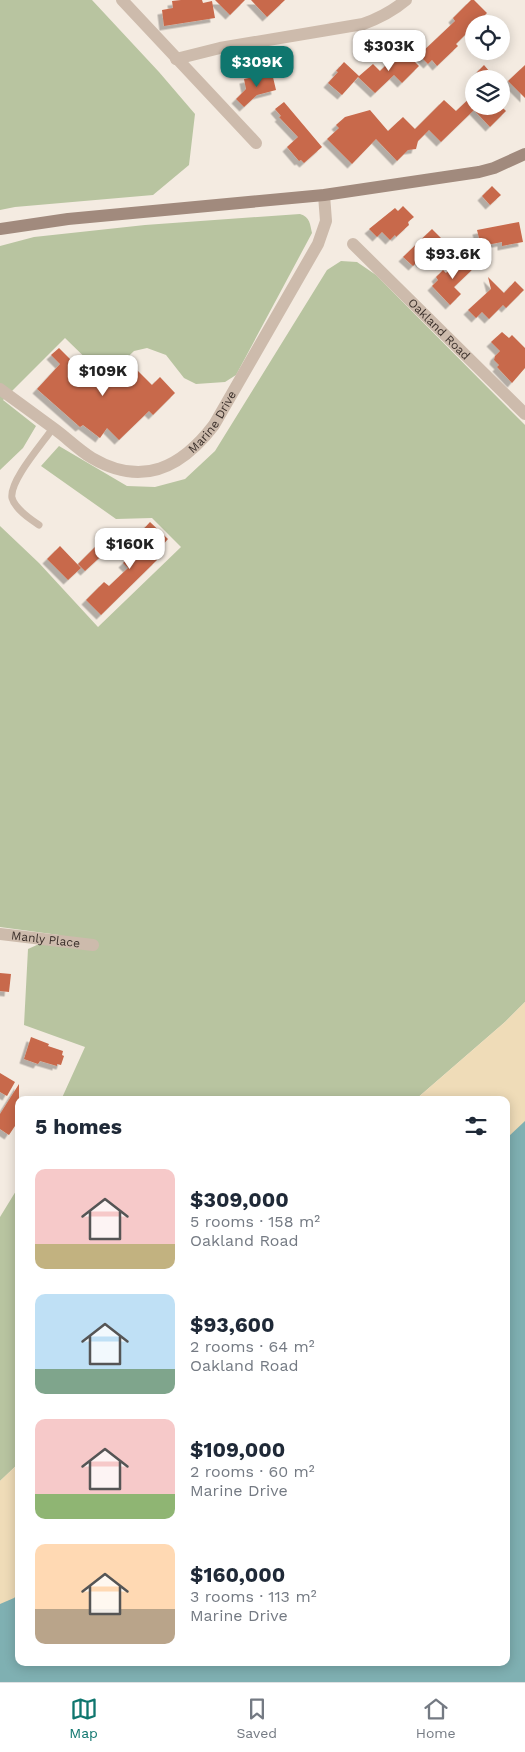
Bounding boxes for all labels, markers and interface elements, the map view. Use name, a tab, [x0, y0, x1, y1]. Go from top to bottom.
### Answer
map controls	[465, 15, 510, 115]
button: locate	[465, 15, 510, 60]
pin: $303K	[354, 30, 424, 72]
text: $303K	[364, 36, 414, 55]
pin: $309K	[222, 46, 292, 88]
text: $309K	[232, 52, 283, 71]
button: layers	[465, 70, 510, 115]
pin: $93.6K	[412, 238, 494, 280]
text: $93.6K	[426, 244, 480, 263]
street label: Oakland Road	[405, 295, 473, 363]
pin: $109K	[68, 354, 138, 397]
text: $109K	[79, 361, 127, 380]
street label: Marine Drive	[185, 388, 239, 456]
pin: $160K	[95, 528, 165, 570]
text: $160K	[106, 534, 154, 553]
street label: Manly Place	[10, 928, 81, 950]
icon: filters	[462, 1112, 490, 1140]
text: 5 homes	[35, 1114, 122, 1139]
text: $309,000	[190, 1187, 289, 1212]
icon: home	[75, 1189, 135, 1249]
text: 5 rooms · 158 m²	[190, 1212, 320, 1231]
text: Oakland Road	[190, 1231, 299, 1250]
text: $93,600	[190, 1312, 275, 1337]
icon: home	[75, 1314, 135, 1374]
text: 2 rooms · 64 m²	[190, 1337, 315, 1356]
text: Oakland Road	[190, 1356, 299, 1375]
text: $109,000	[190, 1437, 285, 1462]
icon: home	[75, 1439, 135, 1499]
text: 2 rooms · 60 m²	[190, 1462, 315, 1481]
text: Marine Drive	[190, 1481, 288, 1500]
text: $160,000	[190, 1562, 285, 1587]
icon: home	[75, 1564, 135, 1624]
text: 3 rooms · 113 m²	[190, 1587, 317, 1606]
text: Marine Drive	[190, 1606, 288, 1625]
tab: Map	[69, 1695, 98, 1741]
tab: Saved	[236, 1695, 277, 1741]
tab: Home	[416, 1695, 456, 1741]

